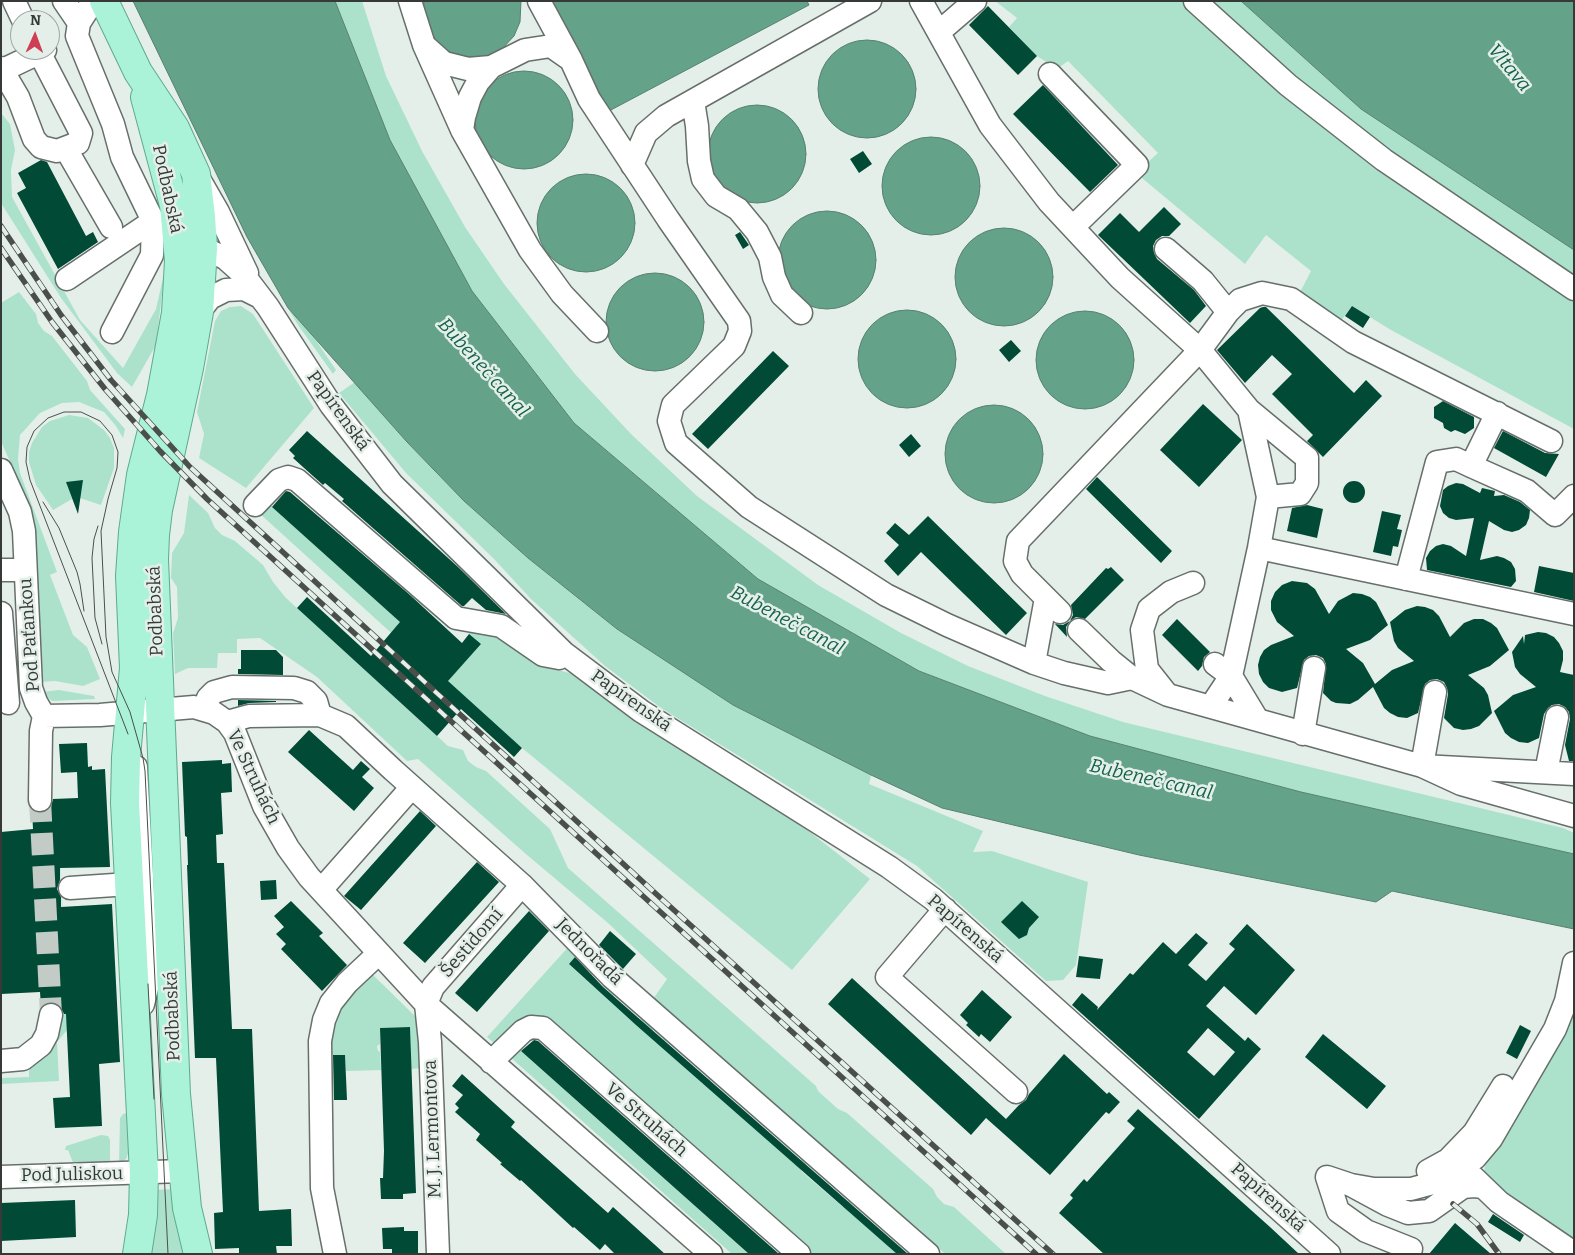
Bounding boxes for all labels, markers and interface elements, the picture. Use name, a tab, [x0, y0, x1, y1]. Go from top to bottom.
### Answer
north arrow	[10, 10, 60, 60]
text: N	[30, 12, 41, 29]
water label: Vltava	[1482, 39, 1536, 97]
street label: Podbabská	[147, 143, 187, 235]
water label: Bubeneč canal	[433, 314, 533, 422]
street label: Papírenská	[302, 367, 374, 455]
street label: Podbabská	[144, 565, 168, 657]
street label: Pod Paťankou	[15, 577, 45, 693]
water label: Bubeneč canal	[726, 582, 848, 660]
street label: Papírenská	[587, 665, 675, 737]
street label: Ve Struhách	[222, 726, 284, 828]
water label: Bubeneč canal	[1087, 755, 1215, 805]
street label: Papírenská	[923, 890, 1007, 968]
street label: Šestidomí	[436, 904, 508, 982]
street label: Jednořadá	[551, 914, 627, 990]
street label: Podbabská	[161, 970, 185, 1062]
street label: M. J. Lermontova	[420, 1060, 446, 1198]
street label: Ve Struhách	[600, 1078, 692, 1162]
street label: Papírenská	[1226, 1159, 1310, 1237]
street label: Pod Juliskou	[21, 1163, 123, 1187]

